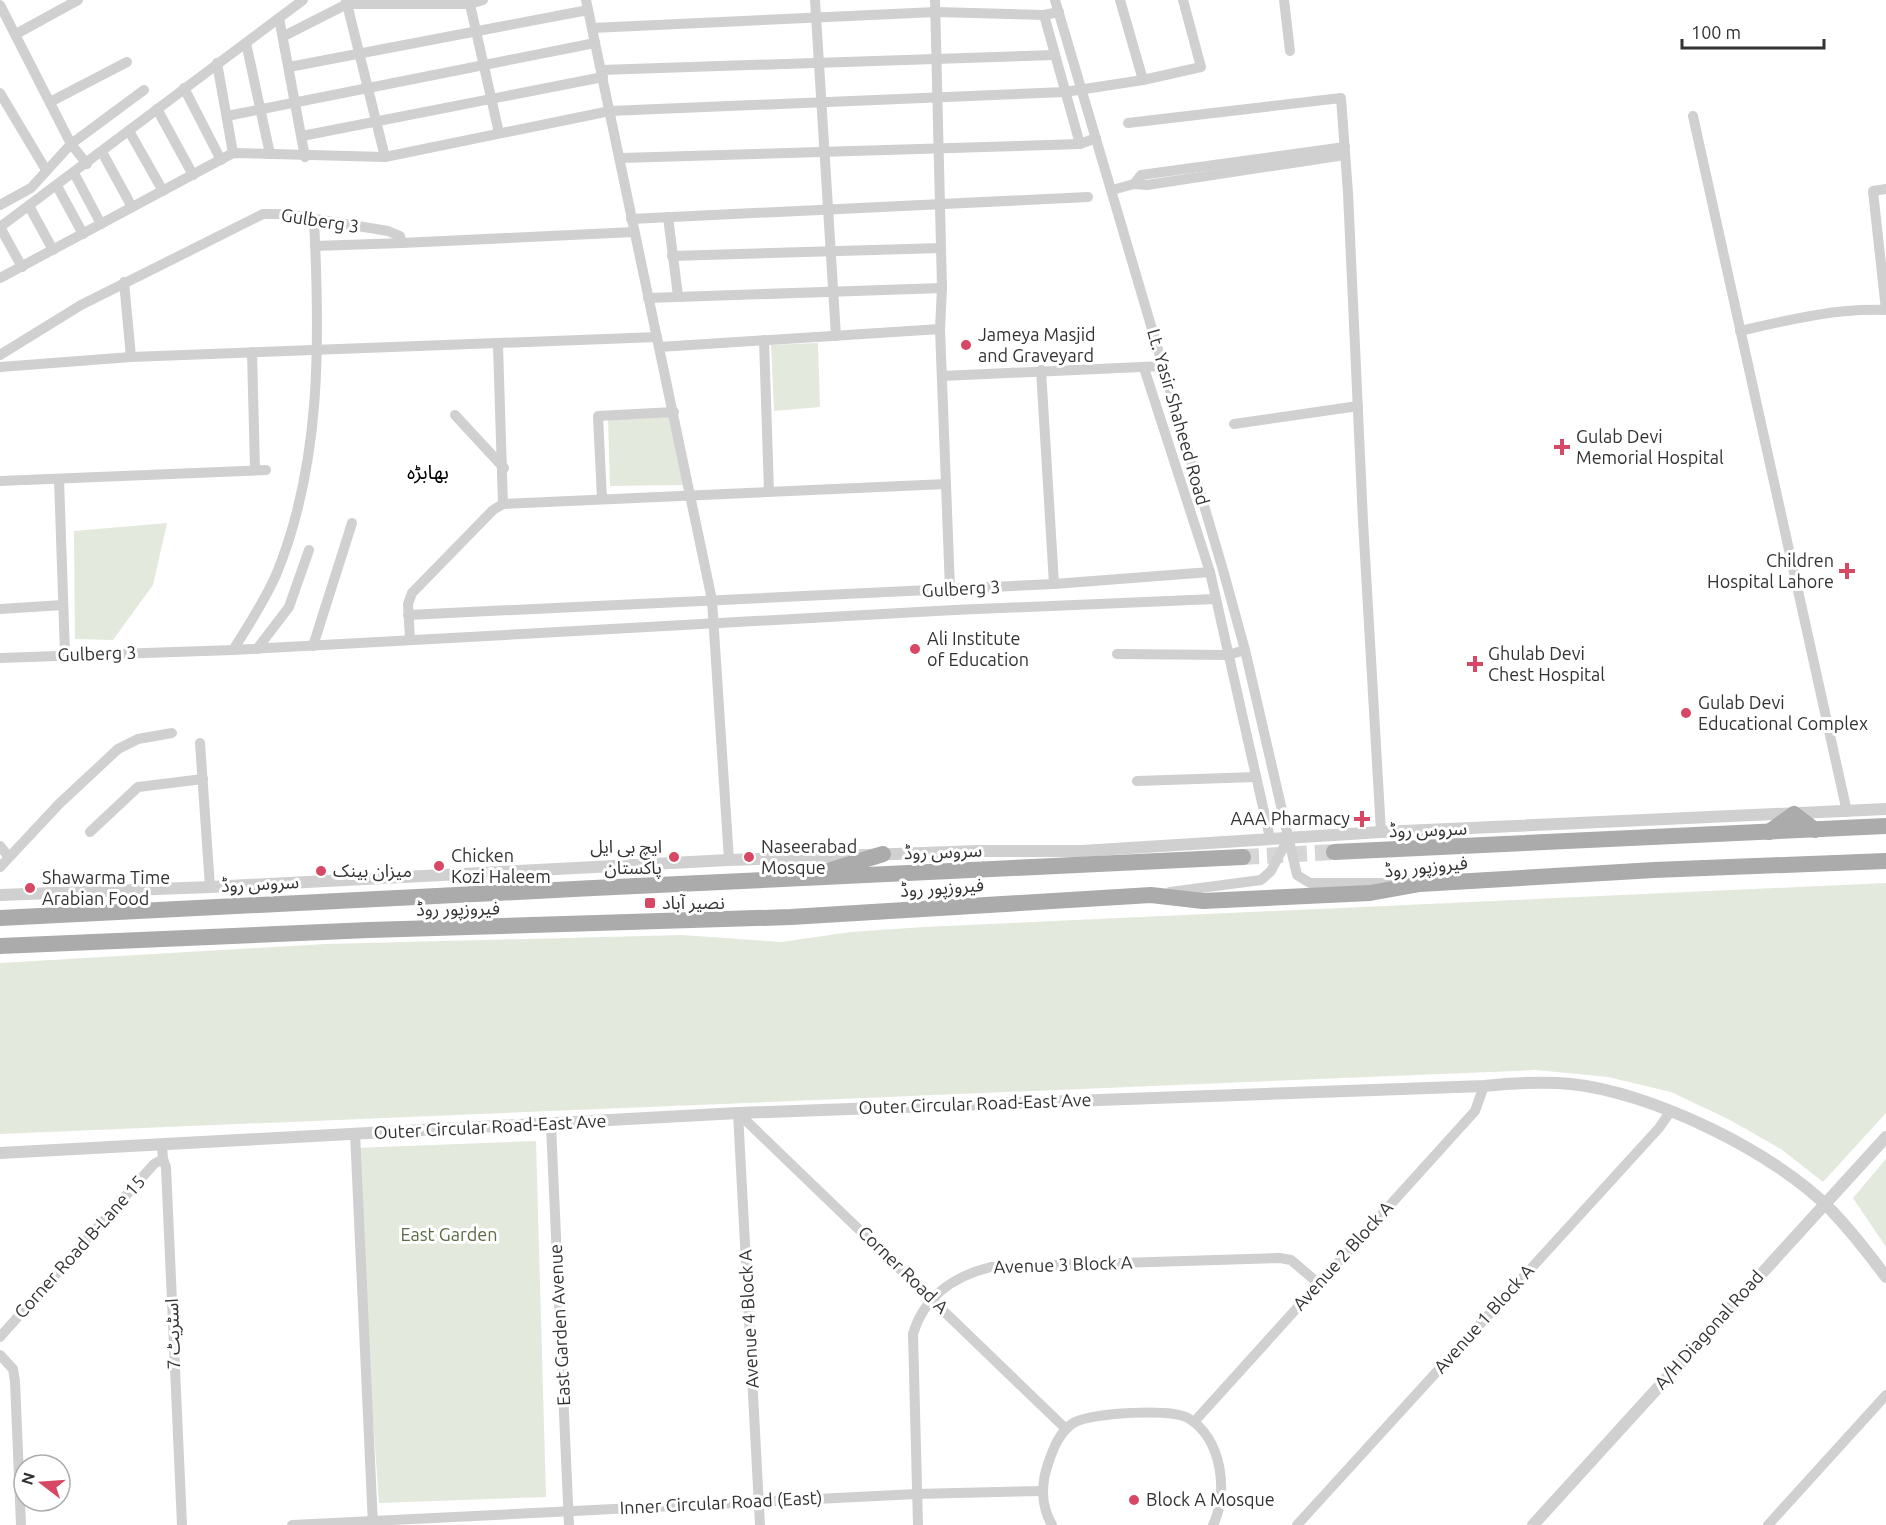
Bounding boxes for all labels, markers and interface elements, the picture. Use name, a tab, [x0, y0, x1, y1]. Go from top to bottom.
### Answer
scale bar	[1682, 12, 1824, 50]
text: 100 m	[1691, 22, 1741, 42]
street label: Gulberg 3	[280, 204, 361, 236]
place label: Jameya Masjid and Graveyard	[978, 324, 1096, 365]
street label: Lt. Yasir Shaheed Road	[1144, 326, 1214, 507]
marker: Jameya Masjid and Graveyard	[959, 338, 973, 352]
place label: Gulab Devi Memorial Hospital	[1576, 426, 1724, 467]
marker: Gulab Devi Memorial Hospital	[1553, 438, 1571, 456]
district label: بھابڑہ	[407, 460, 449, 484]
place label: Children Hospital Lahore	[1707, 550, 1834, 591]
marker: Children Hospital Lahore	[1838, 562, 1856, 580]
street label: Gulberg 3	[921, 576, 1001, 600]
place label: Ali Institute of Education	[927, 628, 1029, 669]
street label: Gulberg 3	[57, 642, 137, 664]
marker: Ali Institute of Education	[908, 642, 922, 656]
place label: Ghulab Devi Chest Hospital	[1488, 643, 1605, 684]
marker: Ghulab Devi Chest Hospital	[1466, 655, 1484, 673]
place label: Gulab Devi Educational Complex	[1698, 692, 1868, 733]
marker: Gulab Devi Educational Complex	[1679, 706, 1693, 720]
place label: AAA Pharmacy	[1230, 808, 1350, 828]
marker: AAA Pharmacy	[1355, 812, 1369, 826]
street label: سروس روڈ	[1388, 818, 1468, 842]
place label: ایچ بی ایل پاکستان	[590, 836, 662, 879]
place label: Naseerabad Mosque	[761, 836, 857, 877]
street label: سروس روڈ	[903, 840, 983, 864]
place label: Chicken Kozi Haleem	[451, 845, 551, 886]
marker: ایچ بی ایل پاکستان	[667, 850, 681, 864]
marker: Naseerabad Mosque	[742, 850, 756, 864]
street label: فیروزپور روڈ	[1383, 852, 1469, 882]
marker: Chicken Kozi Haleem	[432, 859, 446, 873]
place label: میزان بینک	[333, 860, 412, 882]
marker: میزان بینک	[314, 864, 328, 878]
place label: Shawarma Time Arabian Food	[42, 867, 170, 908]
street label: سروس روڈ	[220, 871, 300, 897]
street label: فیروزپور روڈ	[899, 874, 985, 902]
marker: Shawarma Time Arabian Food	[23, 881, 37, 895]
place label: نصیر آباد	[662, 892, 725, 914]
marker: نصیر آباد	[643, 896, 657, 910]
street label: فیروزپور روڈ	[416, 897, 500, 921]
street label: Outer Circular Road-East Ave	[858, 1089, 1092, 1117]
street label: Outer Circular Road-East Ave	[373, 1110, 607, 1142]
street label: Corner Road B-Lane 15	[10, 1171, 149, 1322]
street label: Avenue 2 Block A	[1288, 1197, 1396, 1314]
street label: Corner Road A	[855, 1222, 953, 1317]
park label: East Garden	[400, 1224, 498, 1244]
street label: East Garden Avenue	[545, 1244, 573, 1406]
street label: Avenue 4 Block A	[734, 1249, 762, 1389]
street label: Avenue 3 Block A	[993, 1252, 1133, 1276]
street label: Avenue 1 Block A	[1429, 1260, 1537, 1377]
street label: A/H Diagonal Road	[1650, 1266, 1767, 1393]
street label: اسٹریٹ 7	[161, 1298, 185, 1370]
north arrow	[12, 1453, 72, 1513]
text: N	[17, 1470, 38, 1487]
street label: Inner Circular Road (East)	[619, 1487, 823, 1518]
place label: Block A Mosque	[1146, 1489, 1275, 1509]
marker: Block A Mosque	[1127, 1493, 1141, 1507]

